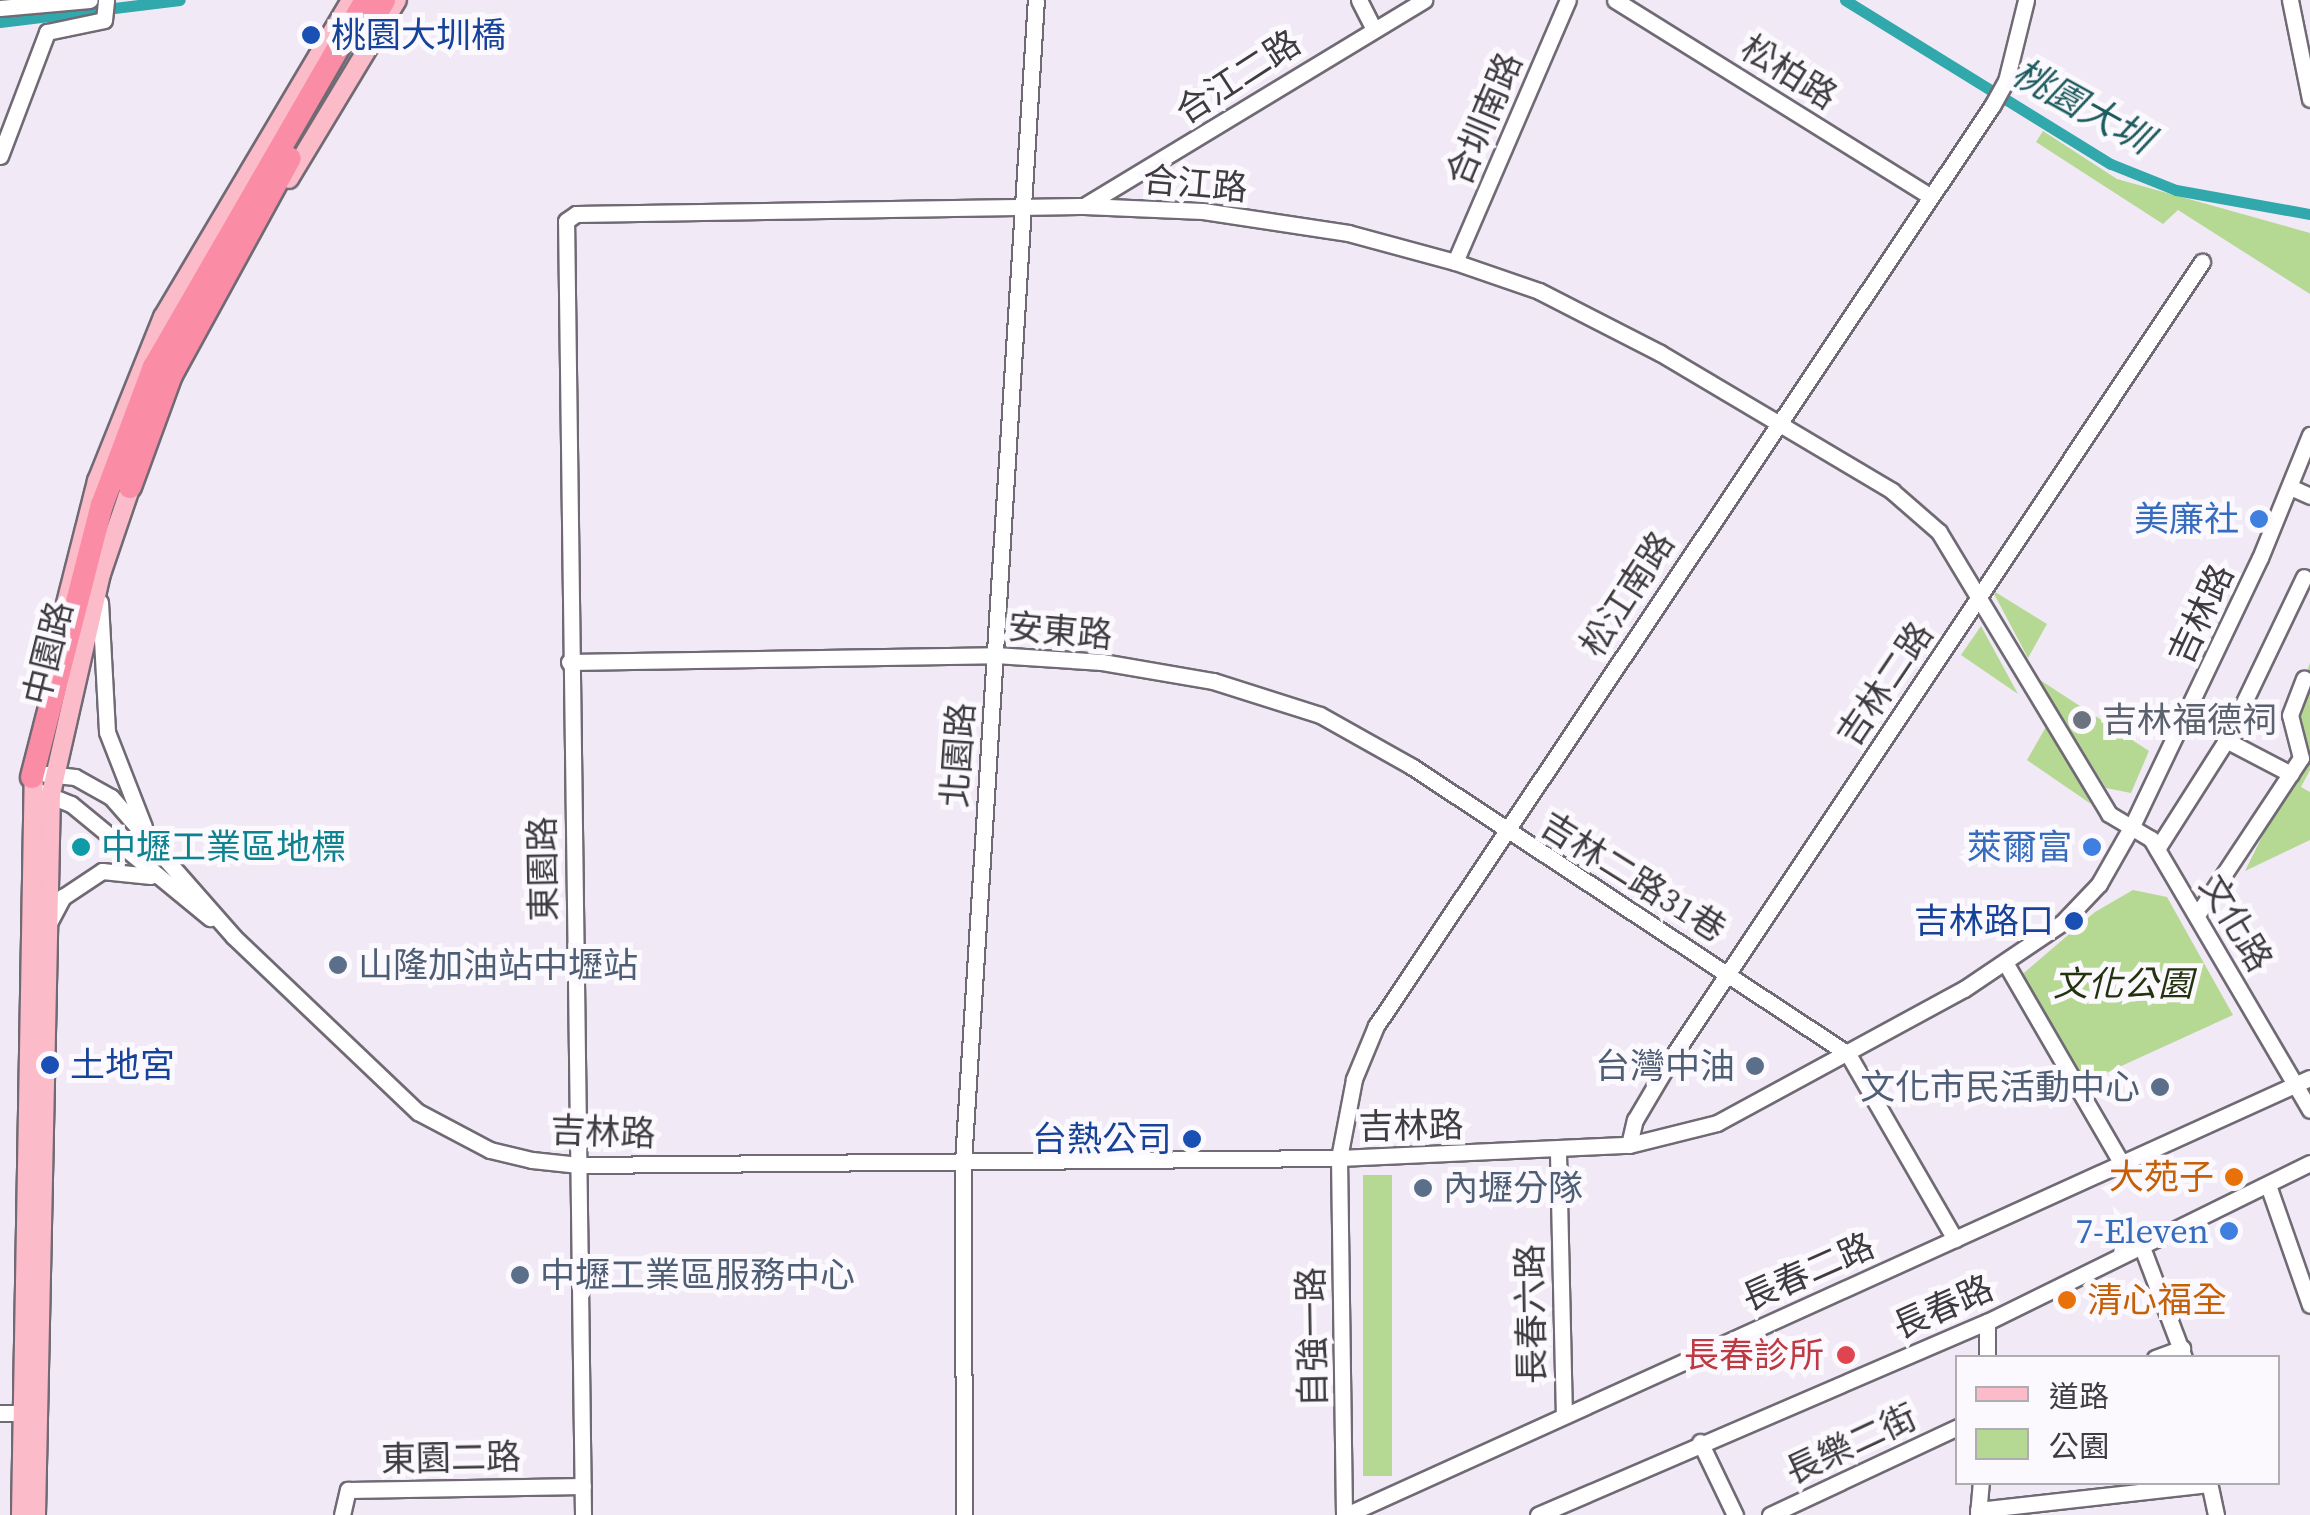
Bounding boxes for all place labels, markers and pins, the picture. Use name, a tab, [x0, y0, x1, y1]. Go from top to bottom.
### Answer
place label: 桃園大圳橋	[331, 14, 506, 56]
marker: 桃園大圳橋	[300, 24, 322, 46]
place label: 美廉社	[2134, 498, 2239, 540]
marker: 美廉社	[2248, 508, 2270, 530]
place label: 吉林福德祠	[2102, 699, 2277, 741]
marker: 吉林福德祠	[2071, 709, 2093, 731]
place label: 中壢工業區地標	[101, 826, 346, 868]
place label: 萊爾富	[1967, 826, 2072, 868]
marker: 中壢工業區地標	[70, 836, 92, 858]
marker: 萊爾富	[2081, 836, 2103, 858]
place label: 吉林路口	[1914, 900, 2054, 942]
marker: 吉林路口	[2063, 910, 2085, 932]
place label: 山隆加油站中壢站	[358, 944, 638, 986]
marker: 山隆加油站中壢站	[327, 954, 349, 976]
place label: 土地宮	[70, 1044, 175, 1086]
place label: 台灣中油	[1595, 1045, 1735, 1087]
marker: 土地宮	[39, 1054, 61, 1076]
marker: 台灣中油	[1744, 1055, 1766, 1077]
place label: 文化市民活動中心	[1860, 1066, 2140, 1108]
marker: 文化市民活動中心	[2149, 1076, 2171, 1098]
place label: 台熱公司	[1032, 1118, 1172, 1160]
marker: 台熱公司	[1181, 1128, 1203, 1150]
place label: 大苑子	[2109, 1156, 2214, 1198]
marker: 大苑子	[2223, 1166, 2245, 1188]
place label: 內壢分隊	[1443, 1167, 1583, 1209]
marker: 內壢分隊	[1412, 1177, 1434, 1199]
place label: 7-Eleven	[2076, 1210, 2209, 1252]
marker: 7-Eleven	[2218, 1220, 2240, 1242]
place label: 中壢工業區服務中心	[540, 1254, 855, 1296]
marker: 中壢工業區服務中心	[509, 1264, 531, 1286]
place label: 清心福全	[2087, 1279, 2227, 1321]
marker: 清心福全	[2056, 1289, 2078, 1311]
place label: 長春診所	[1684, 1334, 1824, 1376]
marker: 長春診所	[1833, 1342, 1859, 1368]

